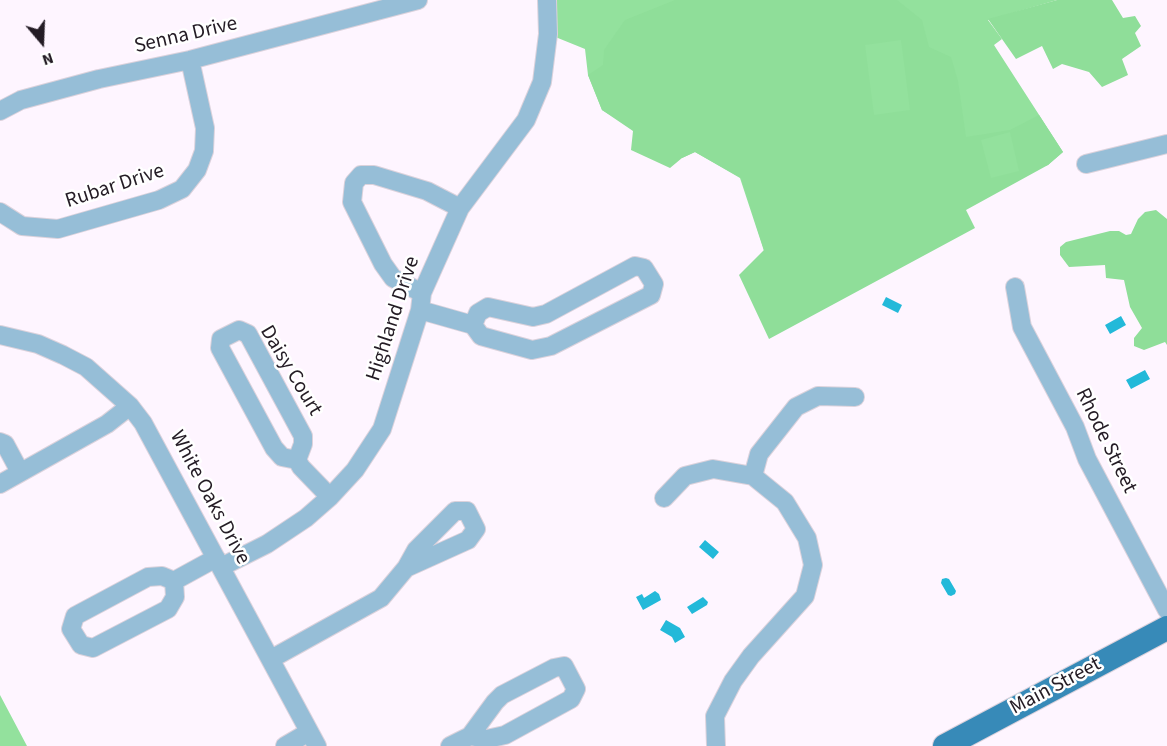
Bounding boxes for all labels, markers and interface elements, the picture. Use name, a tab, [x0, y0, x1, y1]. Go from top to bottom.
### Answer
north arrow	[12, 12, 72, 72]
street label: Senna Drive	[132, 12, 240, 60]
text: N	[39, 47, 56, 71]
street label: Rubar Drive	[62, 159, 168, 215]
street label: Highland Drive	[362, 253, 426, 385]
street label: Daisy Court	[253, 321, 327, 421]
street label: Rhode Street	[1069, 384, 1141, 498]
street label: White Oaks Drive	[163, 427, 255, 569]
street label: Main Street	[1006, 653, 1106, 721]

